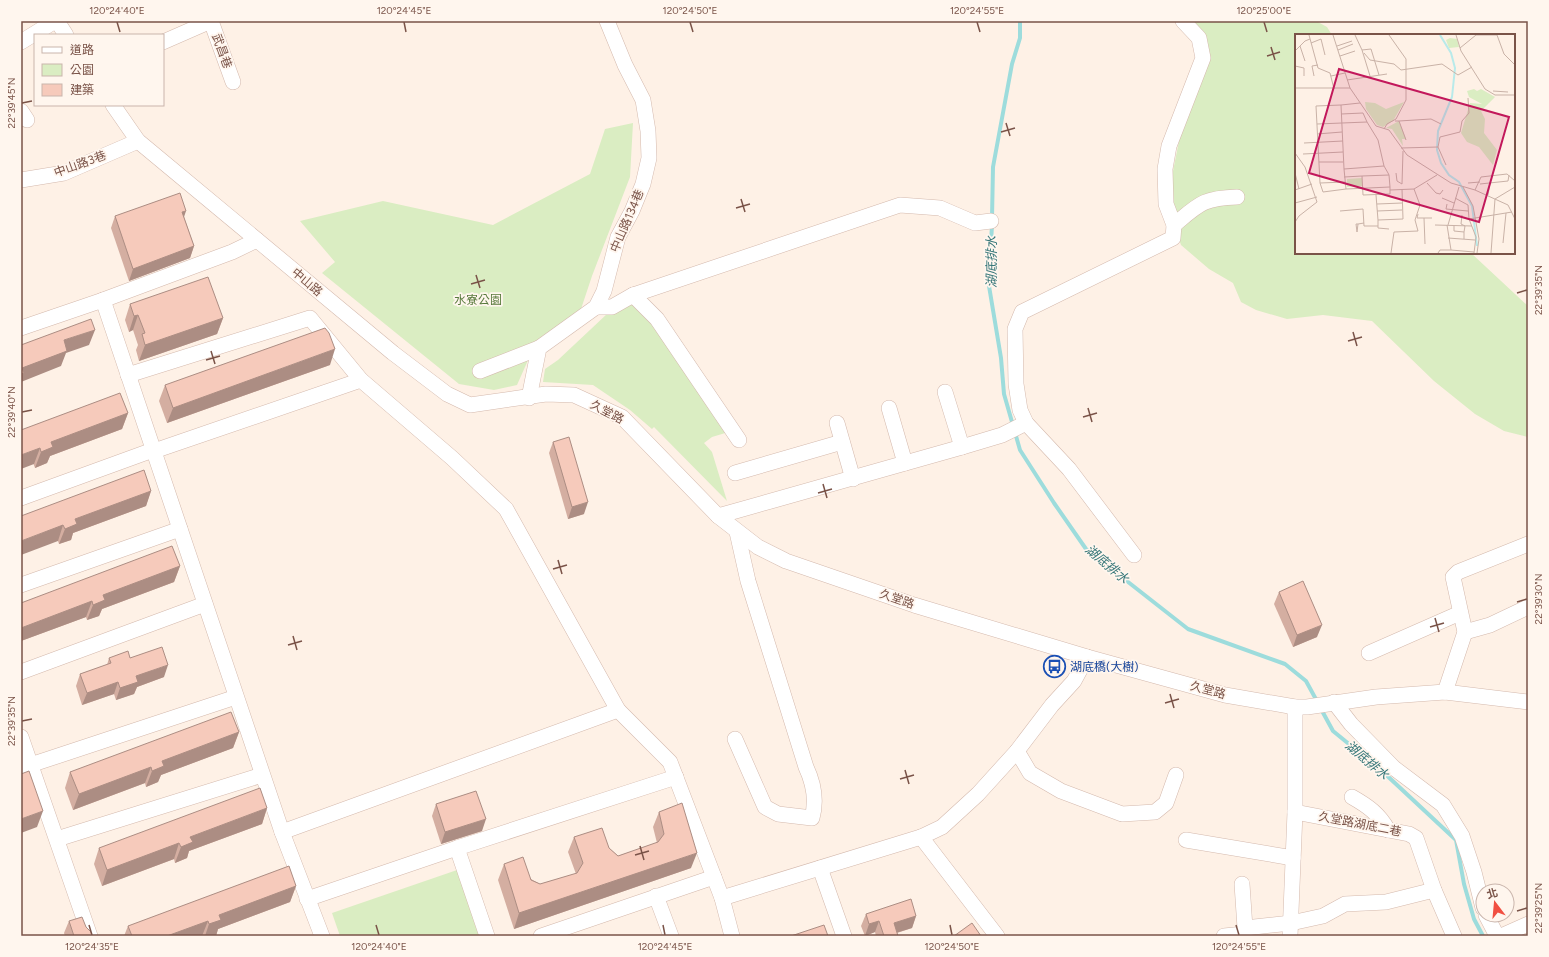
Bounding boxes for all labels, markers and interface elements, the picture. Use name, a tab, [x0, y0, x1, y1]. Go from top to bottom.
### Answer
text: 120°24'40"E	[89, 4, 145, 17]
text: 120°24'45"E	[377, 4, 431, 17]
text: 120°24'50"E	[663, 4, 718, 17]
text: 120°24'55"E	[950, 4, 1004, 17]
text: 120°25'00"E	[1236, 4, 1292, 17]
street label: 武昌巷	[209, 32, 235, 70]
legend	[34, 34, 164, 106]
inset map	[1295, 34, 1515, 254]
text: 道路	[70, 43, 94, 57]
text: 公園	[70, 63, 94, 77]
text: 22°39'45"N	[5, 78, 18, 128]
text: 建築	[70, 83, 94, 97]
street label: 中山路3巷	[52, 148, 108, 180]
street label: 中山路134巷	[607, 187, 647, 255]
water label: 湖底排水	[984, 235, 999, 288]
street label: 中山路	[289, 265, 325, 299]
text: 22°39'35"N	[1532, 265, 1545, 315]
park label: 水寮公園	[454, 293, 502, 307]
text: 22°39'40"N	[5, 386, 18, 438]
street label: 久堂路	[588, 397, 626, 427]
water label: 湖底排水	[1082, 542, 1132, 587]
text: 22°39'30"N	[1532, 574, 1545, 624]
street label: 久堂路	[878, 587, 916, 611]
bus stop icon: 湖底橋(大樹)	[1041, 654, 1067, 680]
place label: 湖底橋(大樹)	[1070, 660, 1138, 674]
street label: 久堂路	[1189, 679, 1227, 701]
text: 22°39'35"N	[5, 696, 18, 746]
water label: 湖底排水	[1342, 738, 1392, 783]
street label: 久堂路湖底二巷	[1317, 809, 1403, 839]
north arrow	[1475, 883, 1515, 923]
text: 22°39'25"N	[1532, 883, 1545, 933]
text: 北	[1485, 886, 1499, 902]
text: 120°24'35"E	[65, 940, 119, 953]
text: 120°24'40"E	[351, 940, 407, 953]
text: 120°24'45"E	[638, 940, 692, 953]
text: 120°24'50"E	[925, 940, 980, 953]
text: 120°24'55"E	[1212, 940, 1266, 953]

